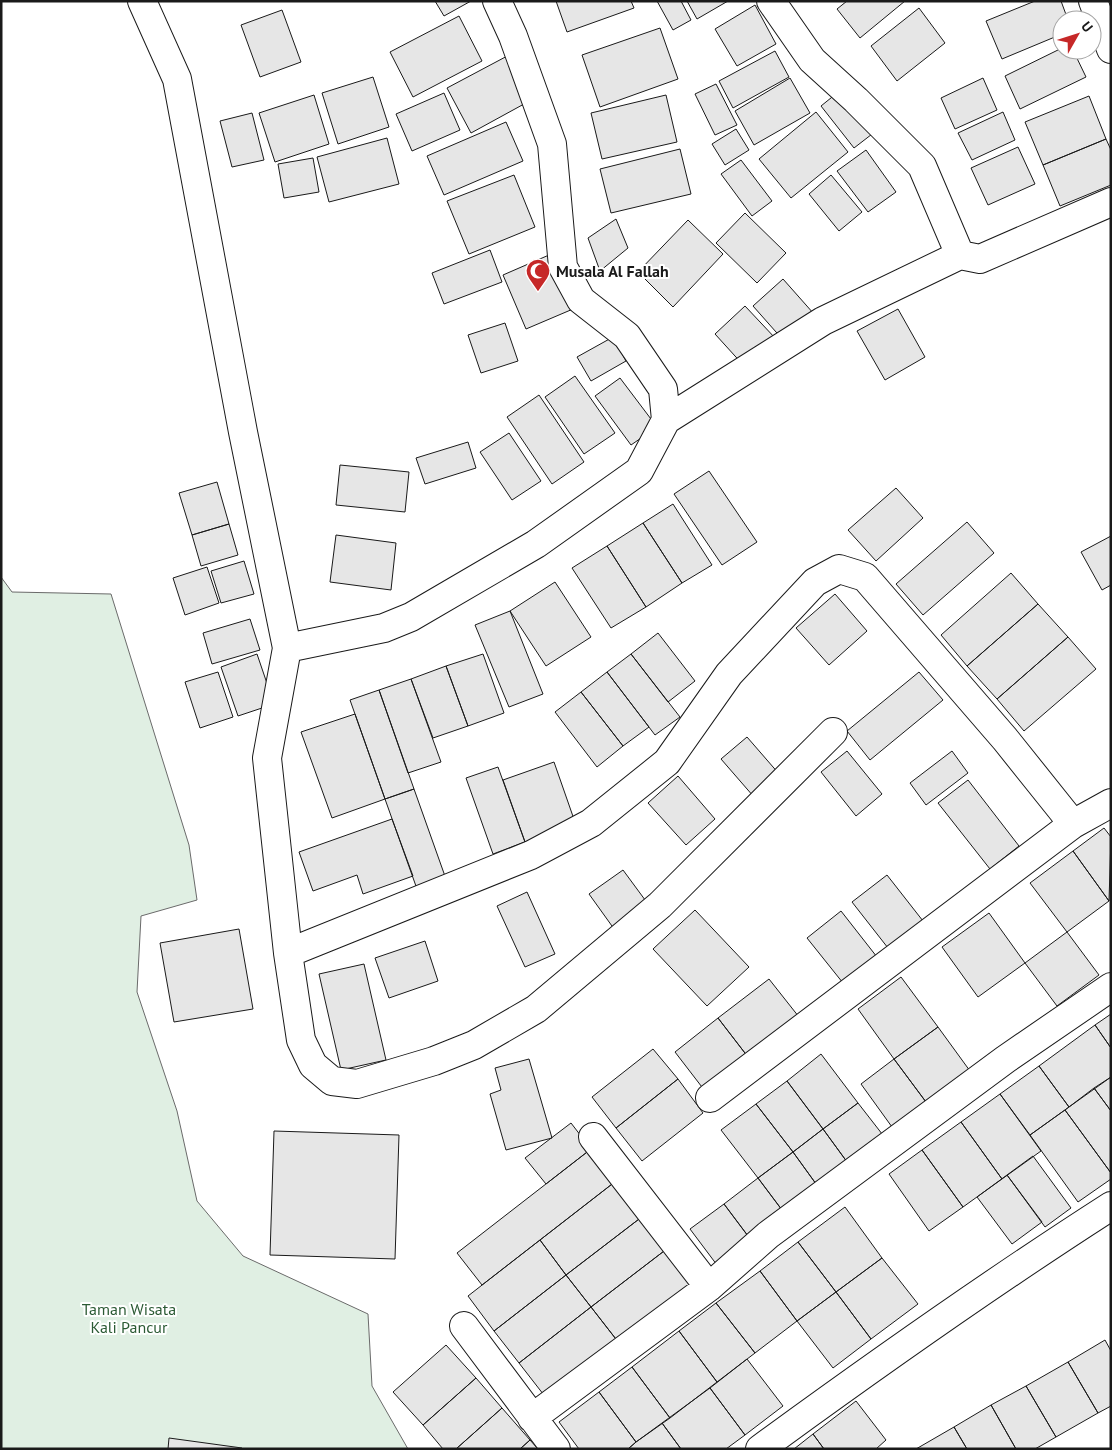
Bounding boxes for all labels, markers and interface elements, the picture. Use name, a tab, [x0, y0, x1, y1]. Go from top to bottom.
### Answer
north arrow	[1052, 10, 1102, 60]
text: U	[1077, 18, 1097, 36]
mosque icon: Musala Al Fallah	[525, 258, 551, 292]
place label: Musala Al Fallah	[556, 261, 669, 281]
park label: Taman Wisata Kali Pancur	[82, 1299, 176, 1337]

